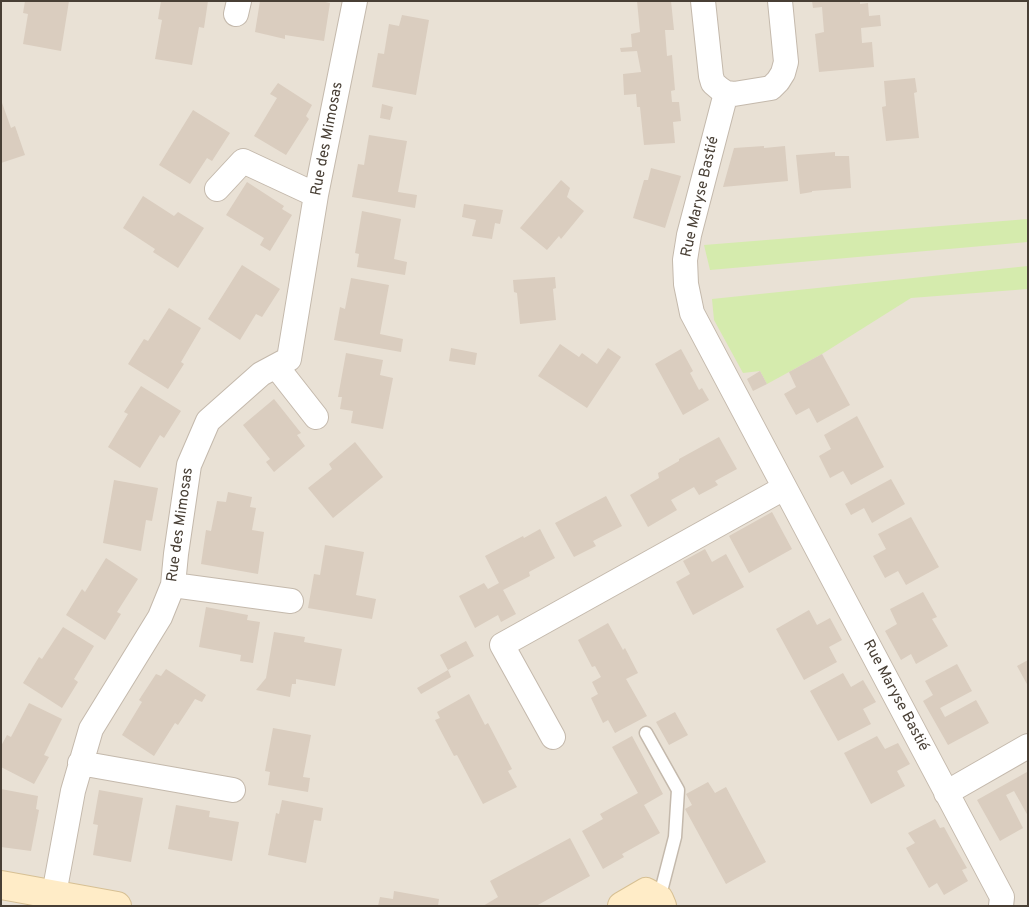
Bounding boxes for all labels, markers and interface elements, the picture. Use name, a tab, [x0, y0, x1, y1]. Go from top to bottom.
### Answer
street label: Rue des Mimosas	[308, 81, 348, 197]
street label: Rue Maryse Bastié	[678, 135, 724, 259]
street label: Rue des Mimosas	[164, 467, 198, 583]
street label: Rue Maryse Bastié	[858, 637, 932, 755]

